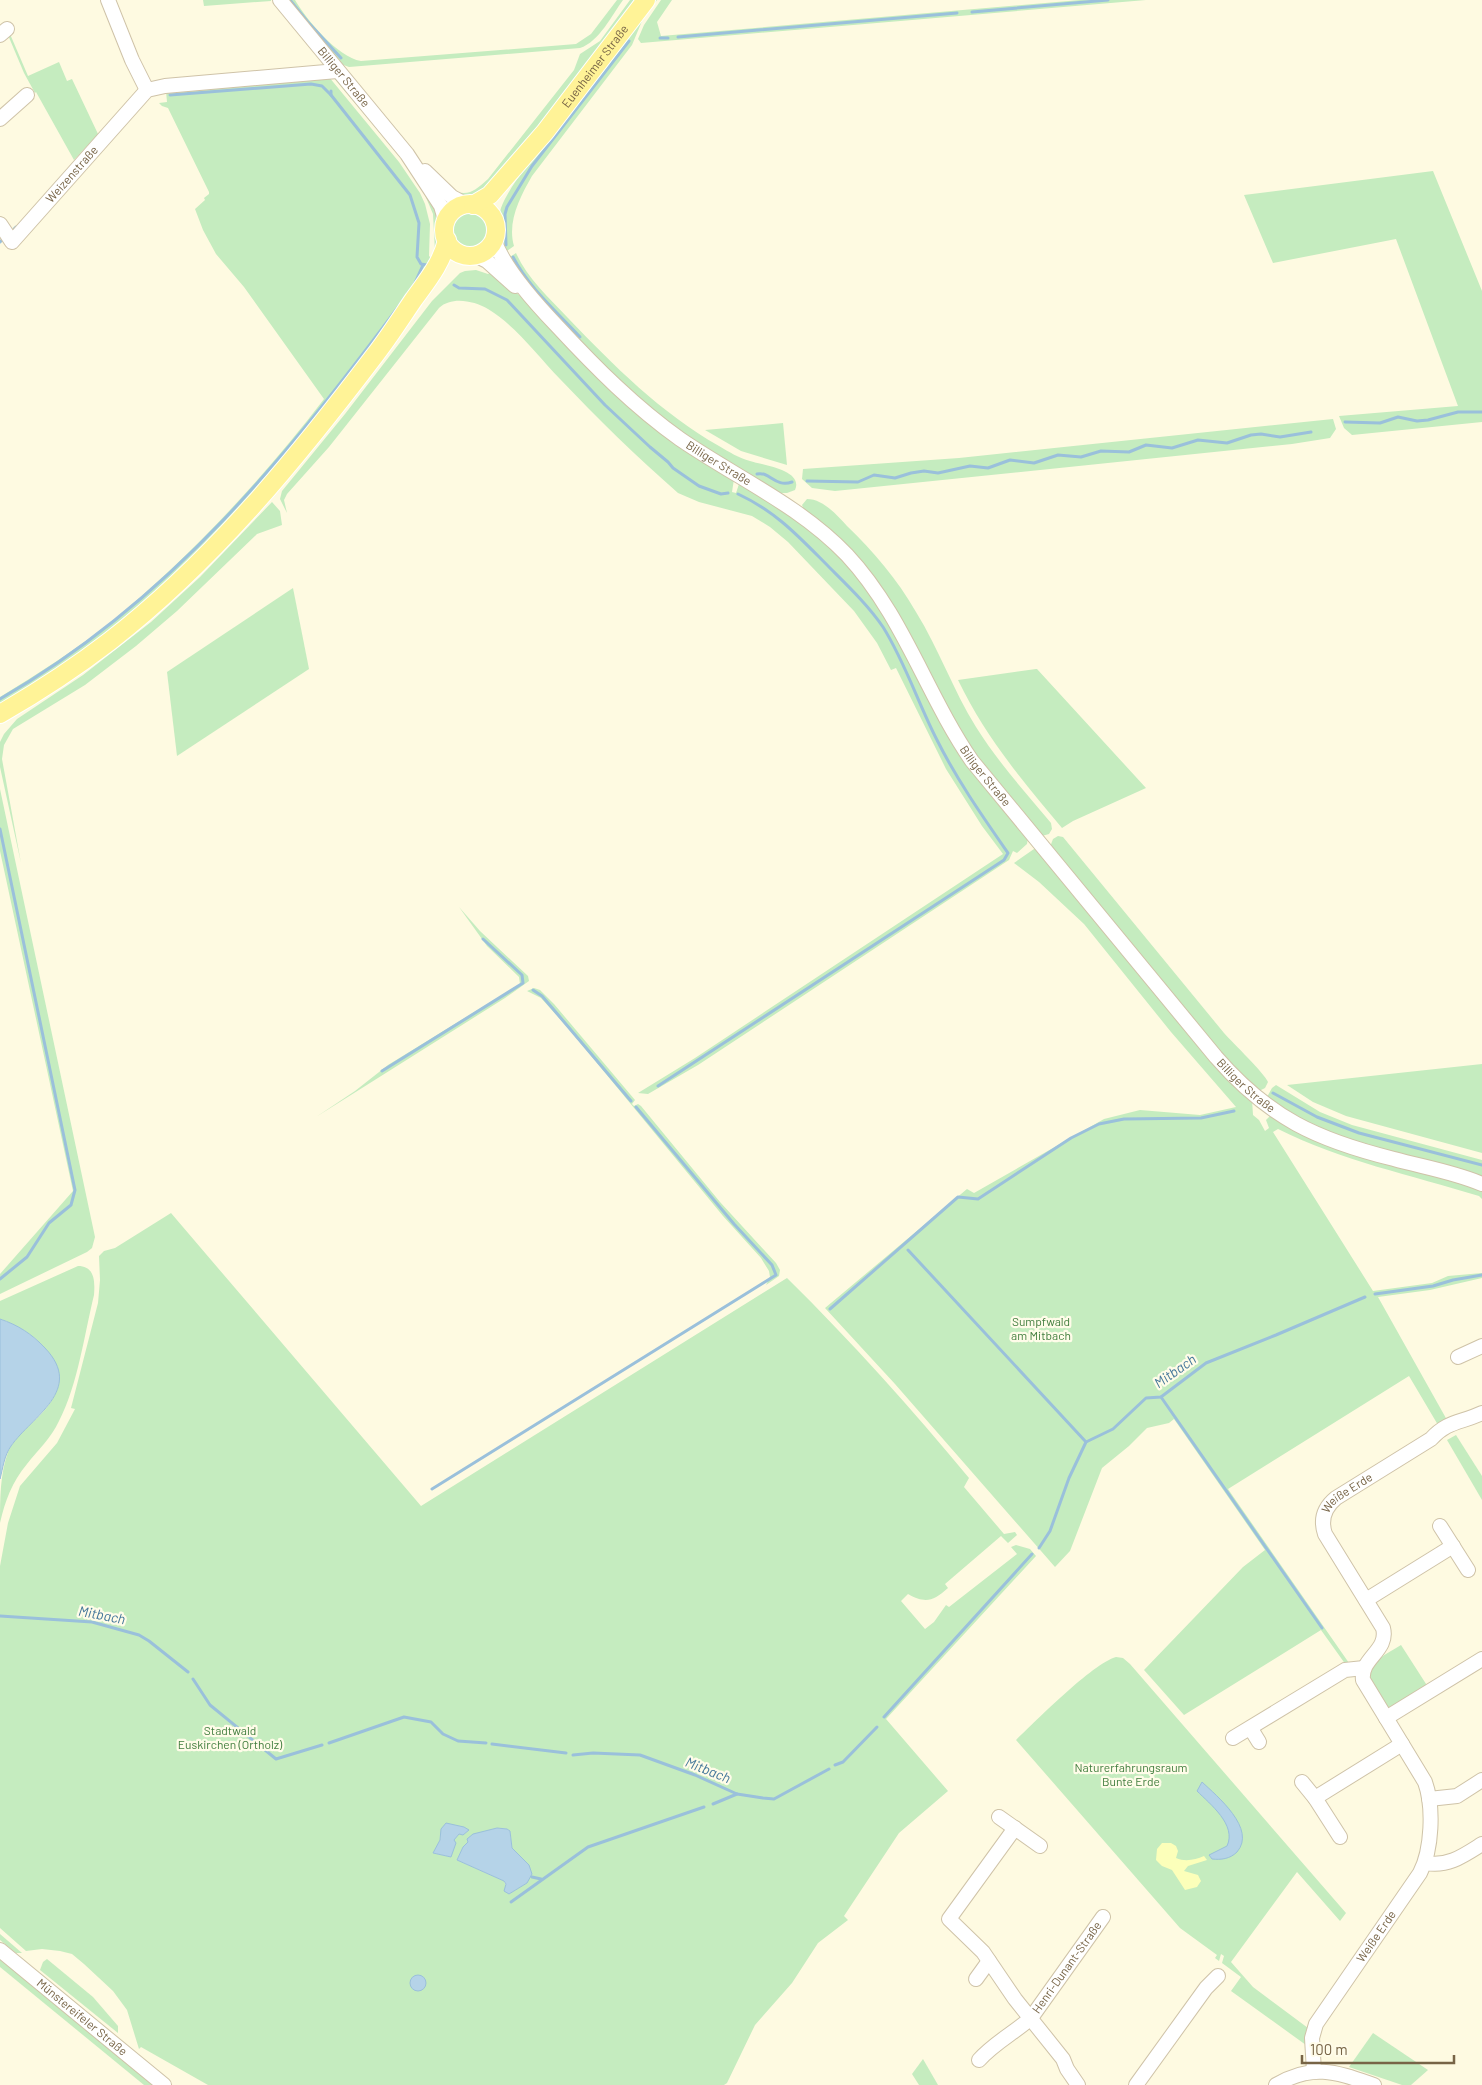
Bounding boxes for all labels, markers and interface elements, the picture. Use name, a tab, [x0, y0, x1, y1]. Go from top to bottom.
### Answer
street label: Euenheimer Straße	[558, 22, 631, 110]
street label: Billiger Straße	[316, 44, 373, 109]
street label: Weizenstraße	[42, 142, 100, 205]
street label: Billiger Straße	[684, 437, 754, 488]
street label: Billiger Straße	[958, 743, 1014, 809]
street label: Billiger Straße	[1215, 1055, 1278, 1115]
park label: Sumpfwald am Mitbach	[1011, 1314, 1071, 1342]
water label: Mitbach	[1150, 1350, 1199, 1391]
street label: Weiße Erde	[1318, 1469, 1375, 1515]
water label: Mitbach	[77, 1602, 127, 1627]
park label: Stadtwald Euskirchen (Ortholz)	[178, 1723, 283, 1751]
water label: Mitbach	[683, 1753, 733, 1786]
park label: Naturerfahrungsraum Bunte Erde	[1074, 1760, 1188, 1788]
street label: Weiße Erde	[1353, 1907, 1398, 1964]
street label: Henri-Dunant-Straße	[1029, 1918, 1104, 2016]
street label: Münstereifeler Straße	[35, 1975, 130, 2058]
scale bar	[1302, 2032, 1454, 2064]
text: 100 m	[1310, 2040, 1348, 2058]

